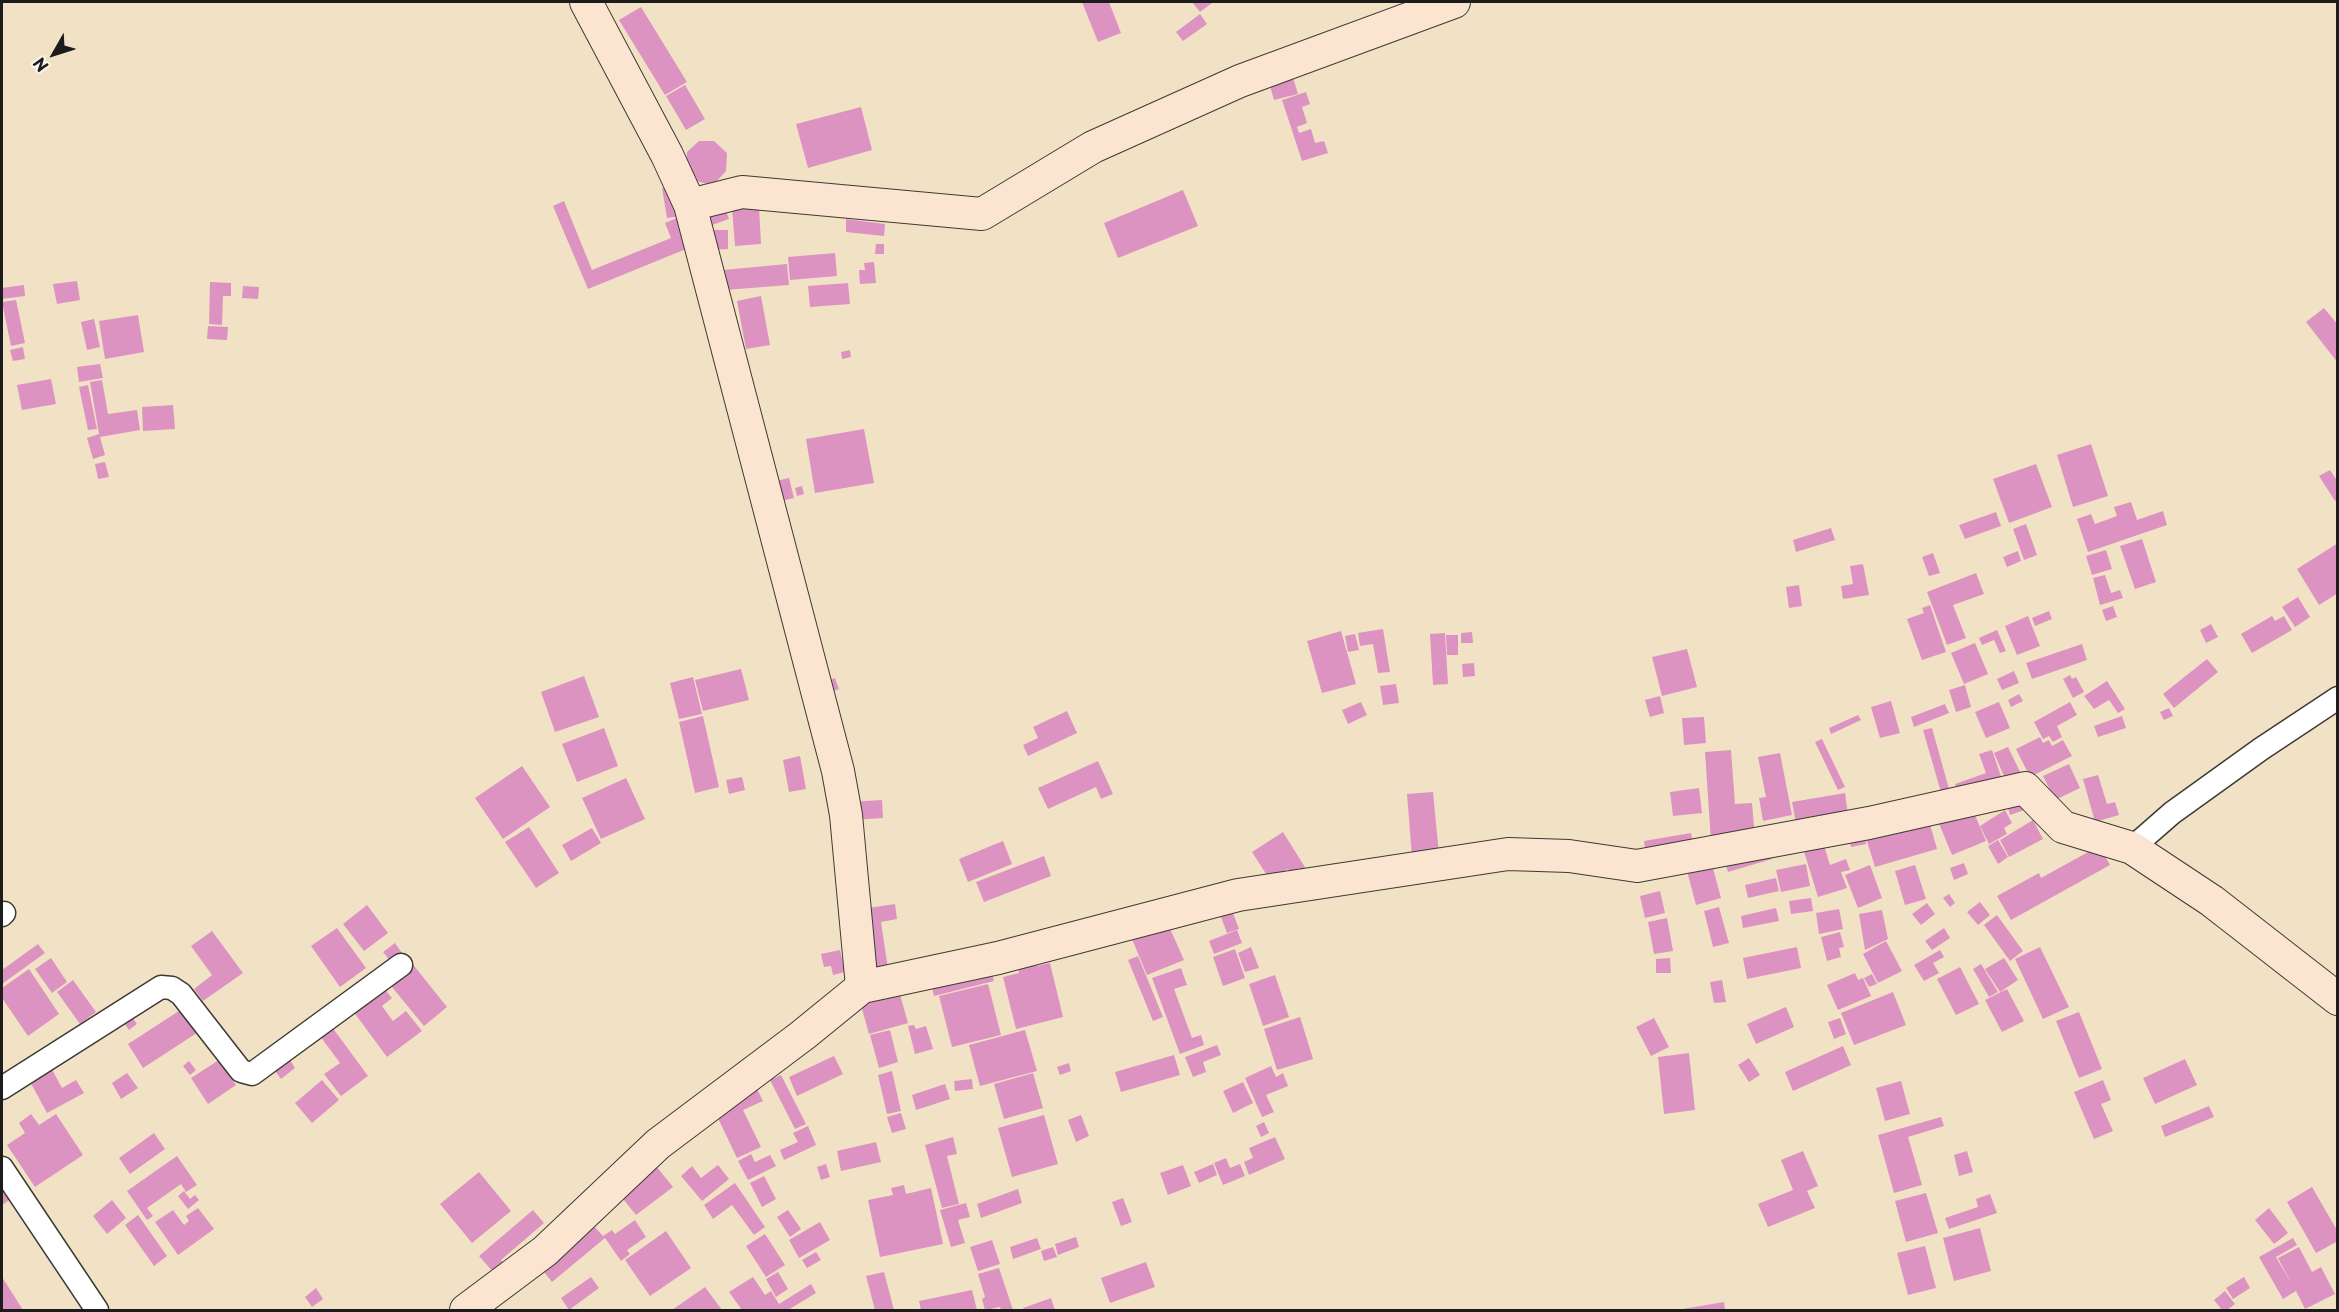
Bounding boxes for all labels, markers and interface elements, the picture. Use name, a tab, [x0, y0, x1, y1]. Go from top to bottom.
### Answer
north arrow	[24, 24, 84, 84]
text: N	[27, 53, 53, 78]

